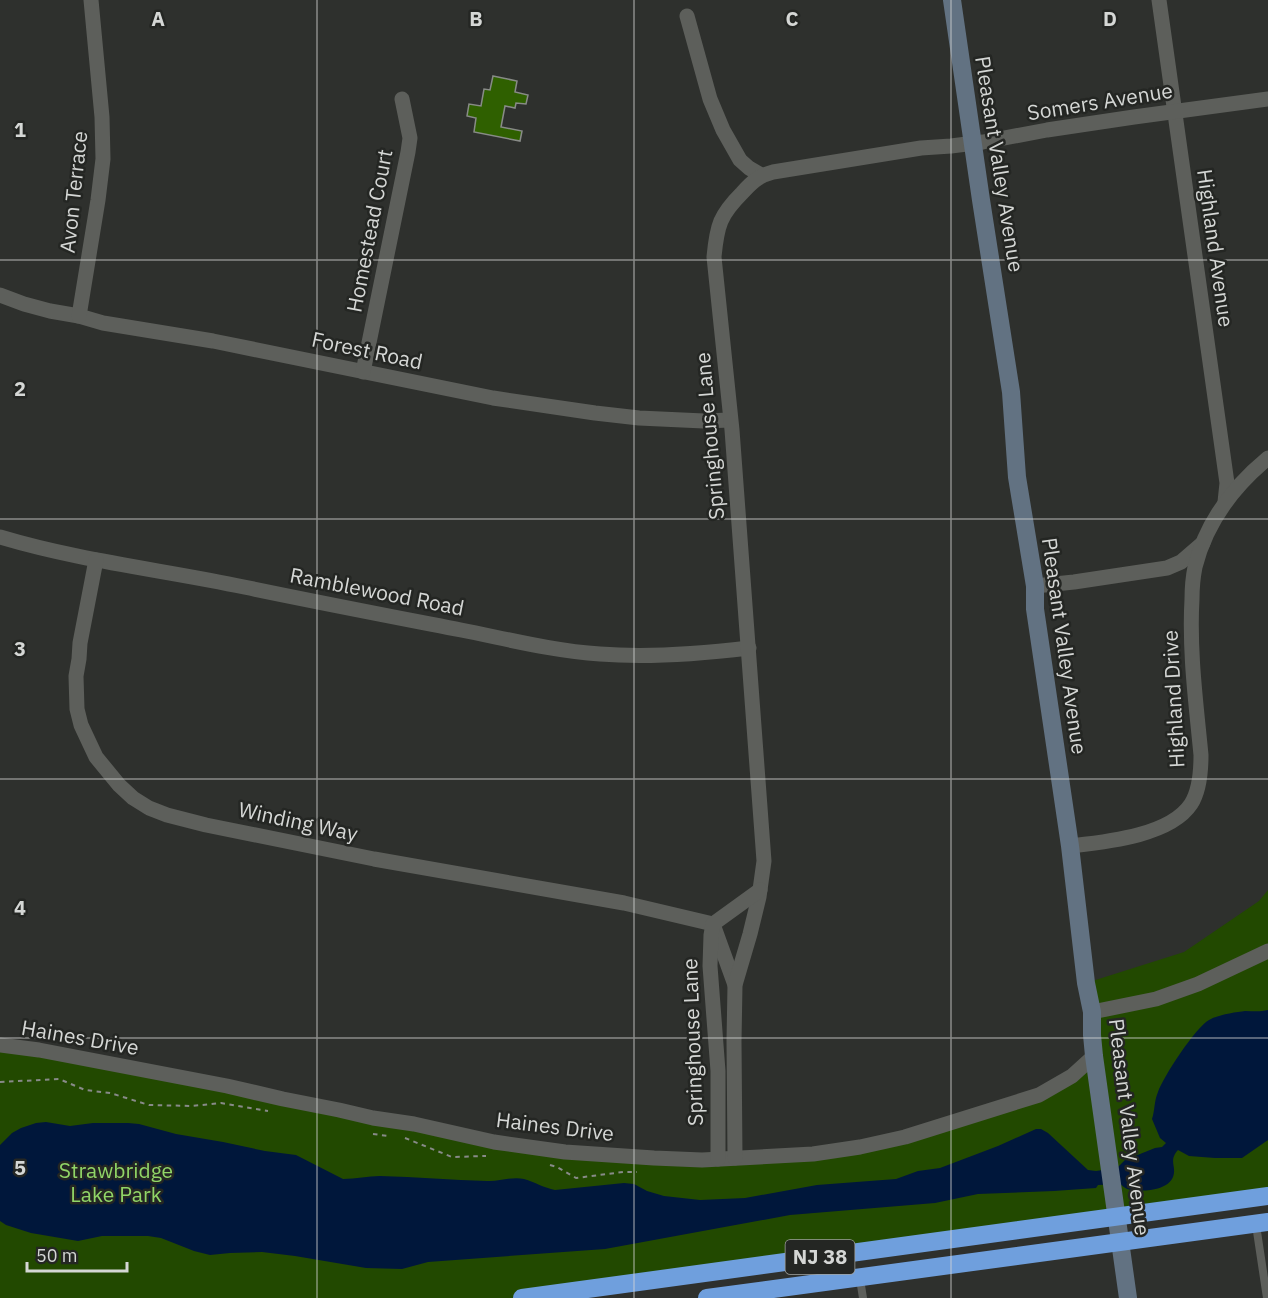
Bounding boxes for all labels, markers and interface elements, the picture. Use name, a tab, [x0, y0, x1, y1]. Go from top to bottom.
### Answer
text: A	[151, 5, 165, 32]
text: B	[469, 5, 483, 32]
text: C	[785, 5, 799, 32]
text: D	[1103, 5, 1117, 32]
street label: Pleasant Valley Avenue	[969, 54, 1031, 274]
street label: Somers Avenue	[1025, 76, 1175, 126]
text: 1	[14, 116, 26, 143]
street label: Avon Terrace	[53, 129, 93, 254]
street label: Homestead Court	[339, 147, 399, 315]
street label: Highland Avenue	[1191, 167, 1241, 329]
street label: Forest Road	[309, 325, 425, 375]
street label: Springhouse Lane	[688, 351, 730, 521]
text: 2	[14, 375, 26, 402]
street label: Pleasant Valley Avenue	[1036, 536, 1094, 756]
street label: Ramblewood Road	[288, 560, 467, 622]
street label: Highland Drive	[1155, 629, 1191, 769]
text: 3	[14, 635, 26, 662]
street label: Winding Way	[236, 795, 361, 847]
text: 4	[14, 894, 26, 921]
street label: Springhouse Lane	[675, 958, 709, 1126]
street label: Haines Drive	[19, 1013, 141, 1061]
street label: Pleasant Valley Avenue	[1103, 1017, 1157, 1237]
street label: Haines Drive	[495, 1105, 616, 1147]
text: 5	[14, 1154, 26, 1181]
park label: Strawbridge Lake Park	[59, 1156, 173, 1208]
scale bar	[27, 1235, 128, 1273]
road number: NJ 38	[786, 1240, 854, 1274]
text: 50 m	[36, 1244, 78, 1267]

